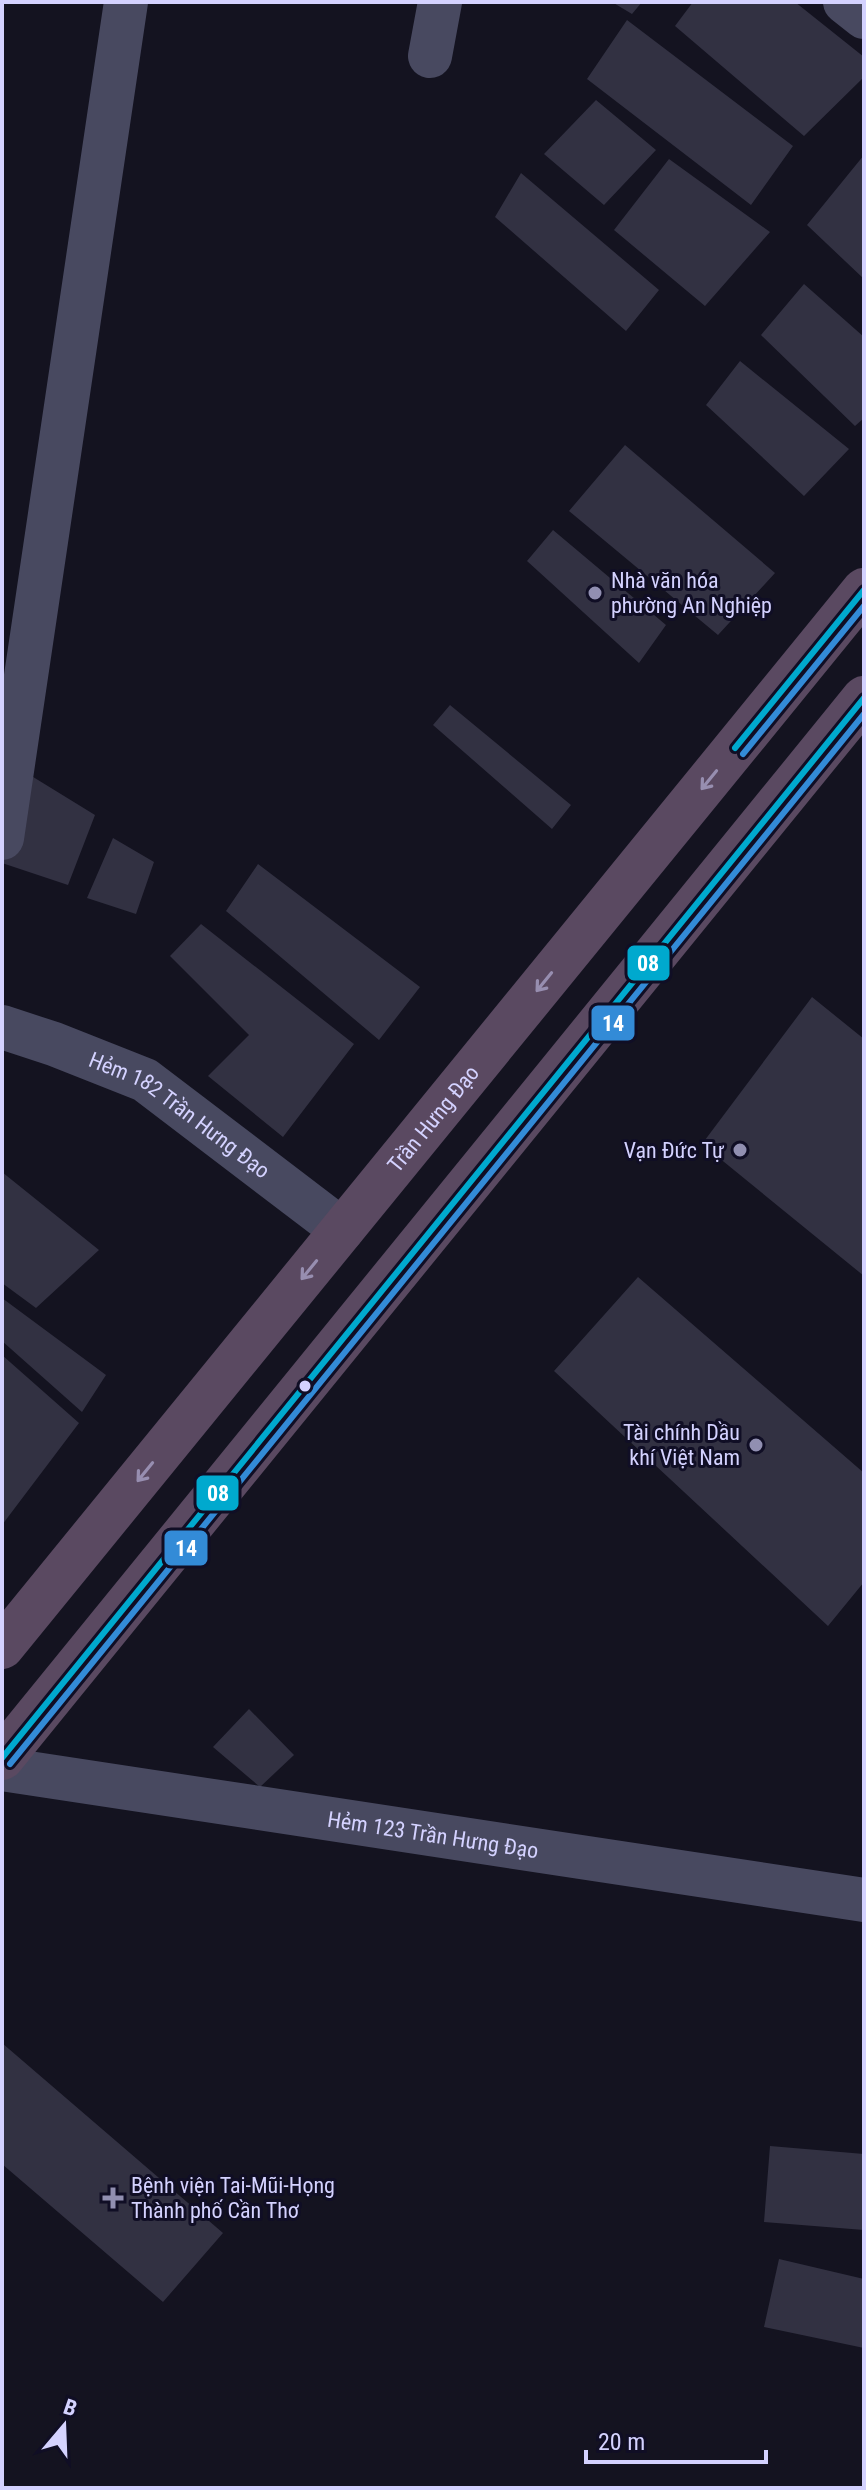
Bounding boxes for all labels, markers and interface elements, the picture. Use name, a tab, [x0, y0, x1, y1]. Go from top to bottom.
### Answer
place label: Nhà văn hóa phường An Nghiệp	[611, 568, 772, 618]
marker: Nhà văn hóa phường An Nghiệp	[586, 584, 604, 602]
one-way arrow	[700, 769, 717, 790]
line badge: 08	[626, 944, 671, 982]
text: 08	[637, 951, 659, 976]
one-way arrow	[536, 971, 553, 992]
line badge: 14	[590, 1004, 636, 1042]
text: 14	[602, 1011, 624, 1036]
street label: Hẻm 182 Trần Hưng Đạo	[85, 1047, 275, 1184]
street label: Trần Hưng Đạo	[383, 1061, 484, 1177]
place label: Vạn Đức Tự	[624, 1138, 725, 1163]
marker: Vạn Đức Tự	[731, 1141, 749, 1159]
one-way arrow	[301, 1259, 318, 1280]
unlabelled marker	[297, 1378, 313, 1394]
place label: Tài chính Dầu khí Việt Nam	[623, 1420, 740, 1470]
marker: Tài chính Dầu khí Việt Nam	[747, 1436, 765, 1454]
one-way arrow	[136, 1461, 154, 1482]
line badge: 08	[195, 1474, 240, 1512]
text: 08	[207, 1481, 229, 1506]
line badge: 14	[163, 1529, 209, 1567]
text: 14	[175, 1536, 197, 1561]
street label: Hẻm 123 Trần Hưng Đạo	[326, 1807, 540, 1863]
place label: Bệnh viện Tai-Mũi-Họng Thành phố Cần Thơ	[131, 2173, 335, 2223]
marker: Bệnh viện Tai-Mũi-Họng Thành phố Cần Thơ	[102, 2187, 124, 2209]
north arrow	[24, 2386, 104, 2466]
text: B	[60, 2394, 80, 2421]
scale bar	[586, 2414, 766, 2464]
text: 20 m	[598, 2428, 645, 2456]

